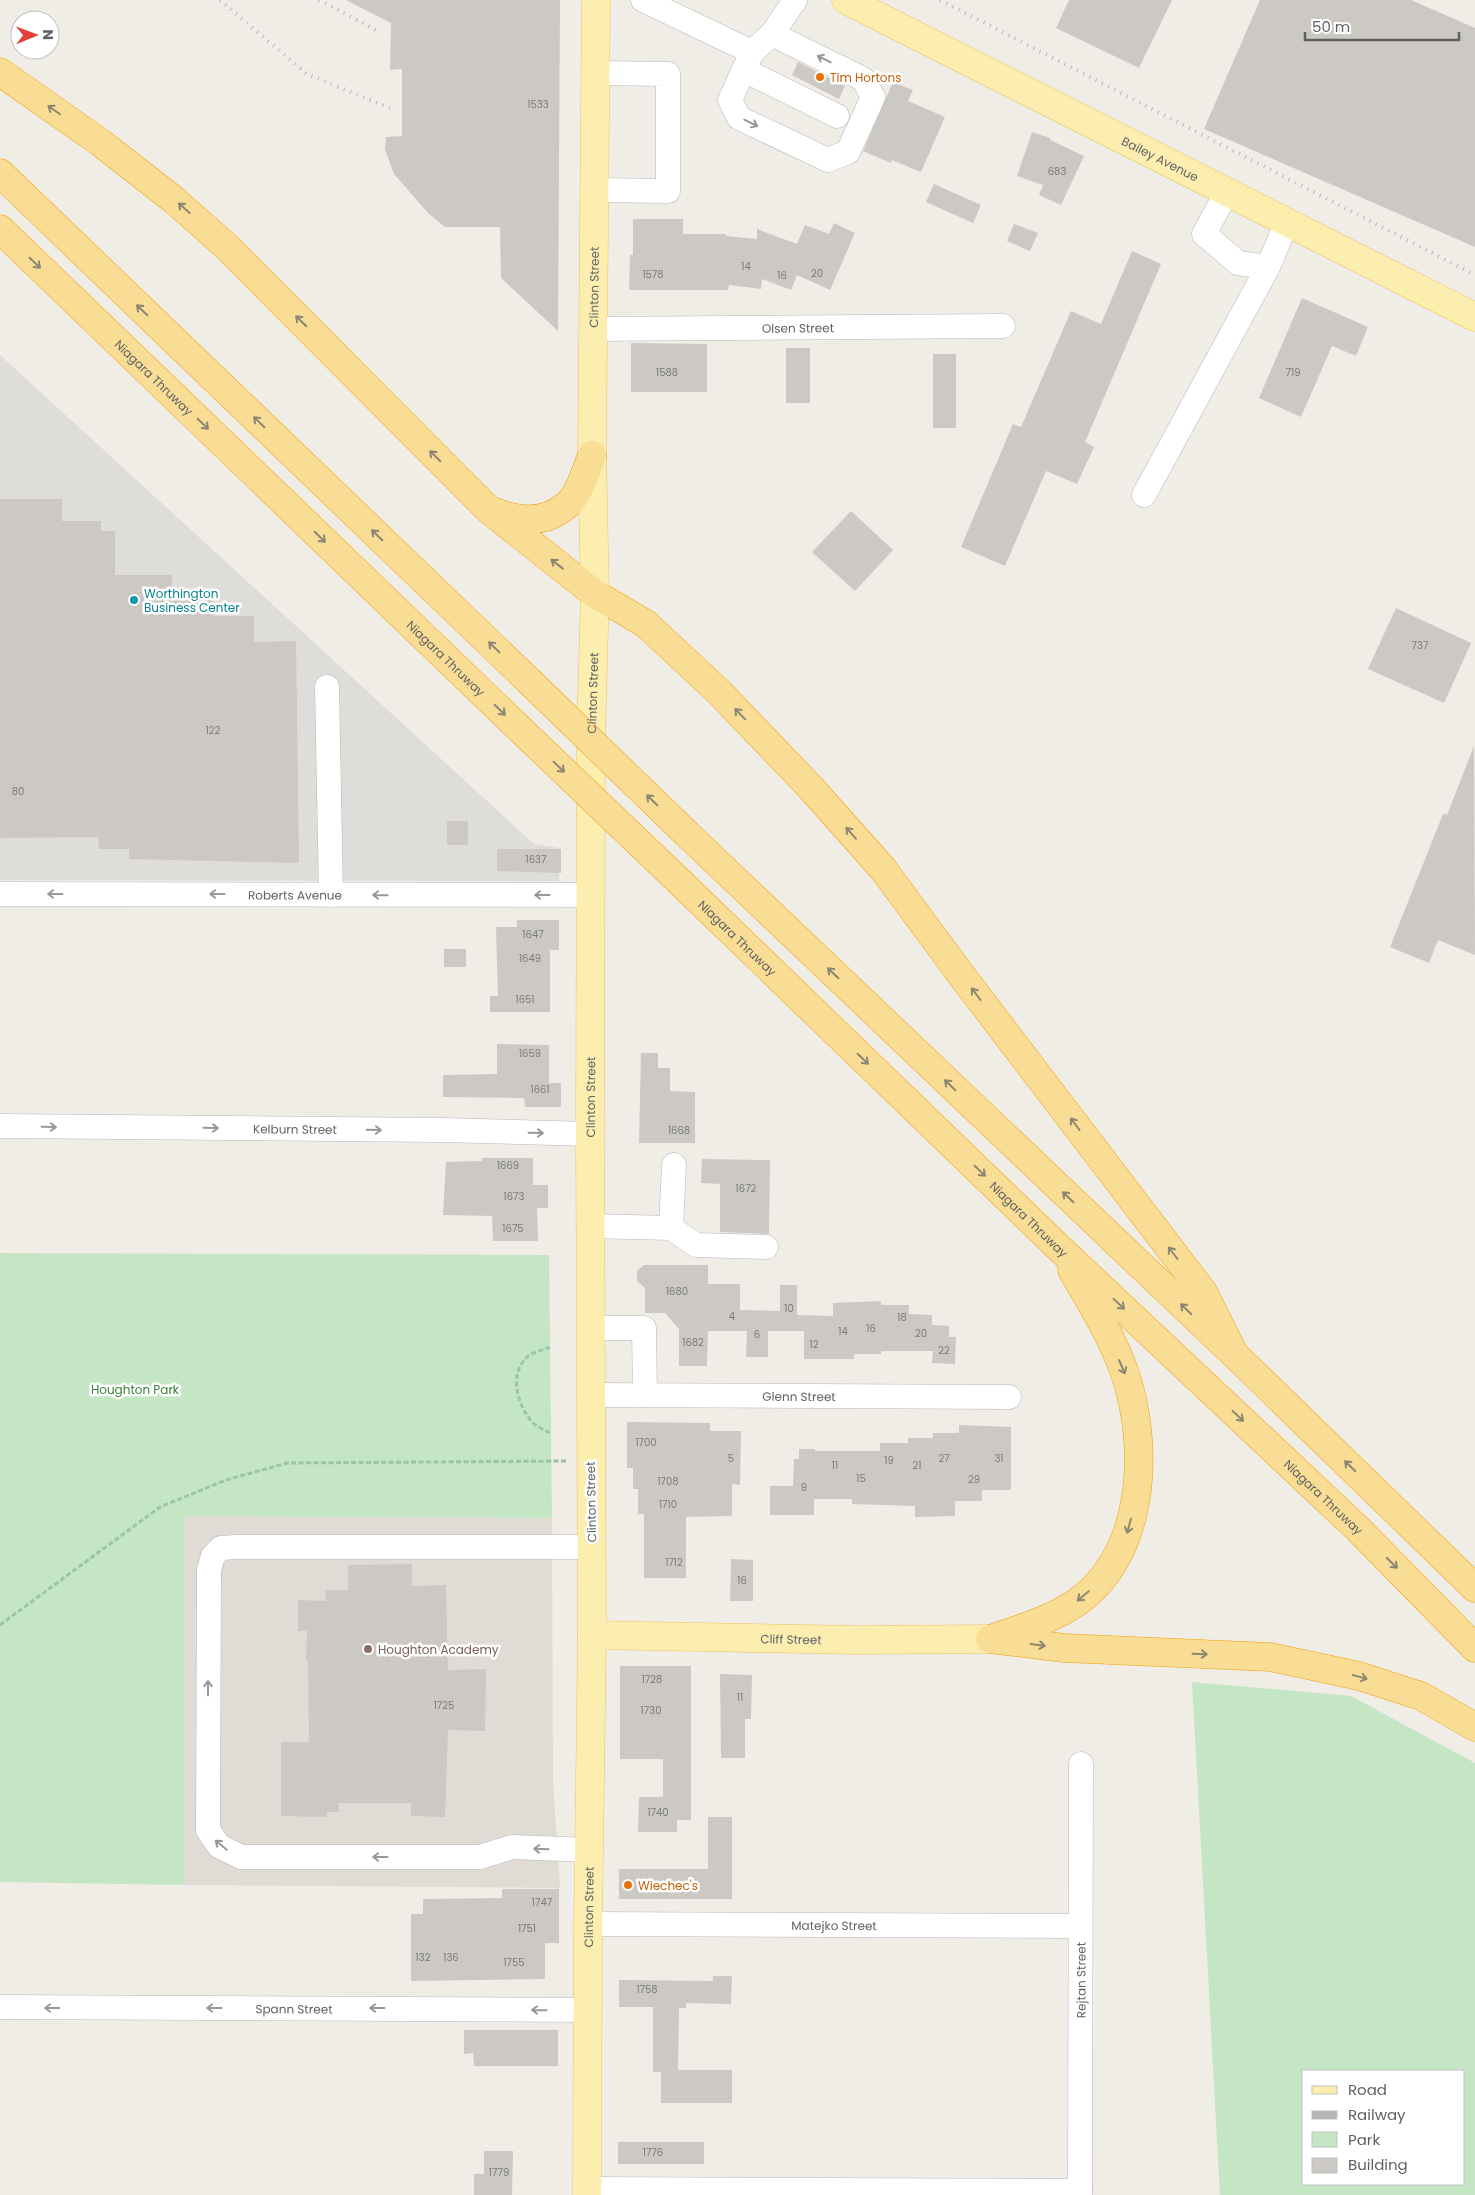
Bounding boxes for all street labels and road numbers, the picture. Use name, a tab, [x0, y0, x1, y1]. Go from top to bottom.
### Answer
street label: Bailey Avenue	[1119, 132, 1202, 185]
street label: Clinton Street	[585, 247, 602, 328]
street label: Olsen Street	[762, 319, 834, 336]
street label: Niagara Thruway	[111, 336, 197, 419]
street label: Niagara Thruway	[403, 616, 489, 700]
street label: Clinton Street	[583, 652, 602, 734]
street label: Roberts Avenue	[248, 886, 342, 903]
street label: Niagara Thruway	[695, 896, 781, 980]
street label: Clinton Street	[581, 1057, 599, 1138]
street label: Kelburn Street	[253, 1120, 337, 1138]
street label: Niagara Thruway	[986, 1177, 1072, 1261]
street label: Glenn Street	[762, 1387, 836, 1405]
street label: Niagara Thruway	[1281, 1455, 1367, 1538]
street label: Clinton Street	[582, 1461, 600, 1543]
street label: Cliff Street	[760, 1630, 822, 1648]
street label: Clinton Street	[579, 1866, 597, 1948]
street label: Matejko Street	[791, 1916, 877, 1934]
street label: Rejtan Street	[1072, 1942, 1089, 2018]
street label: Spann Street	[255, 2000, 333, 2017]

